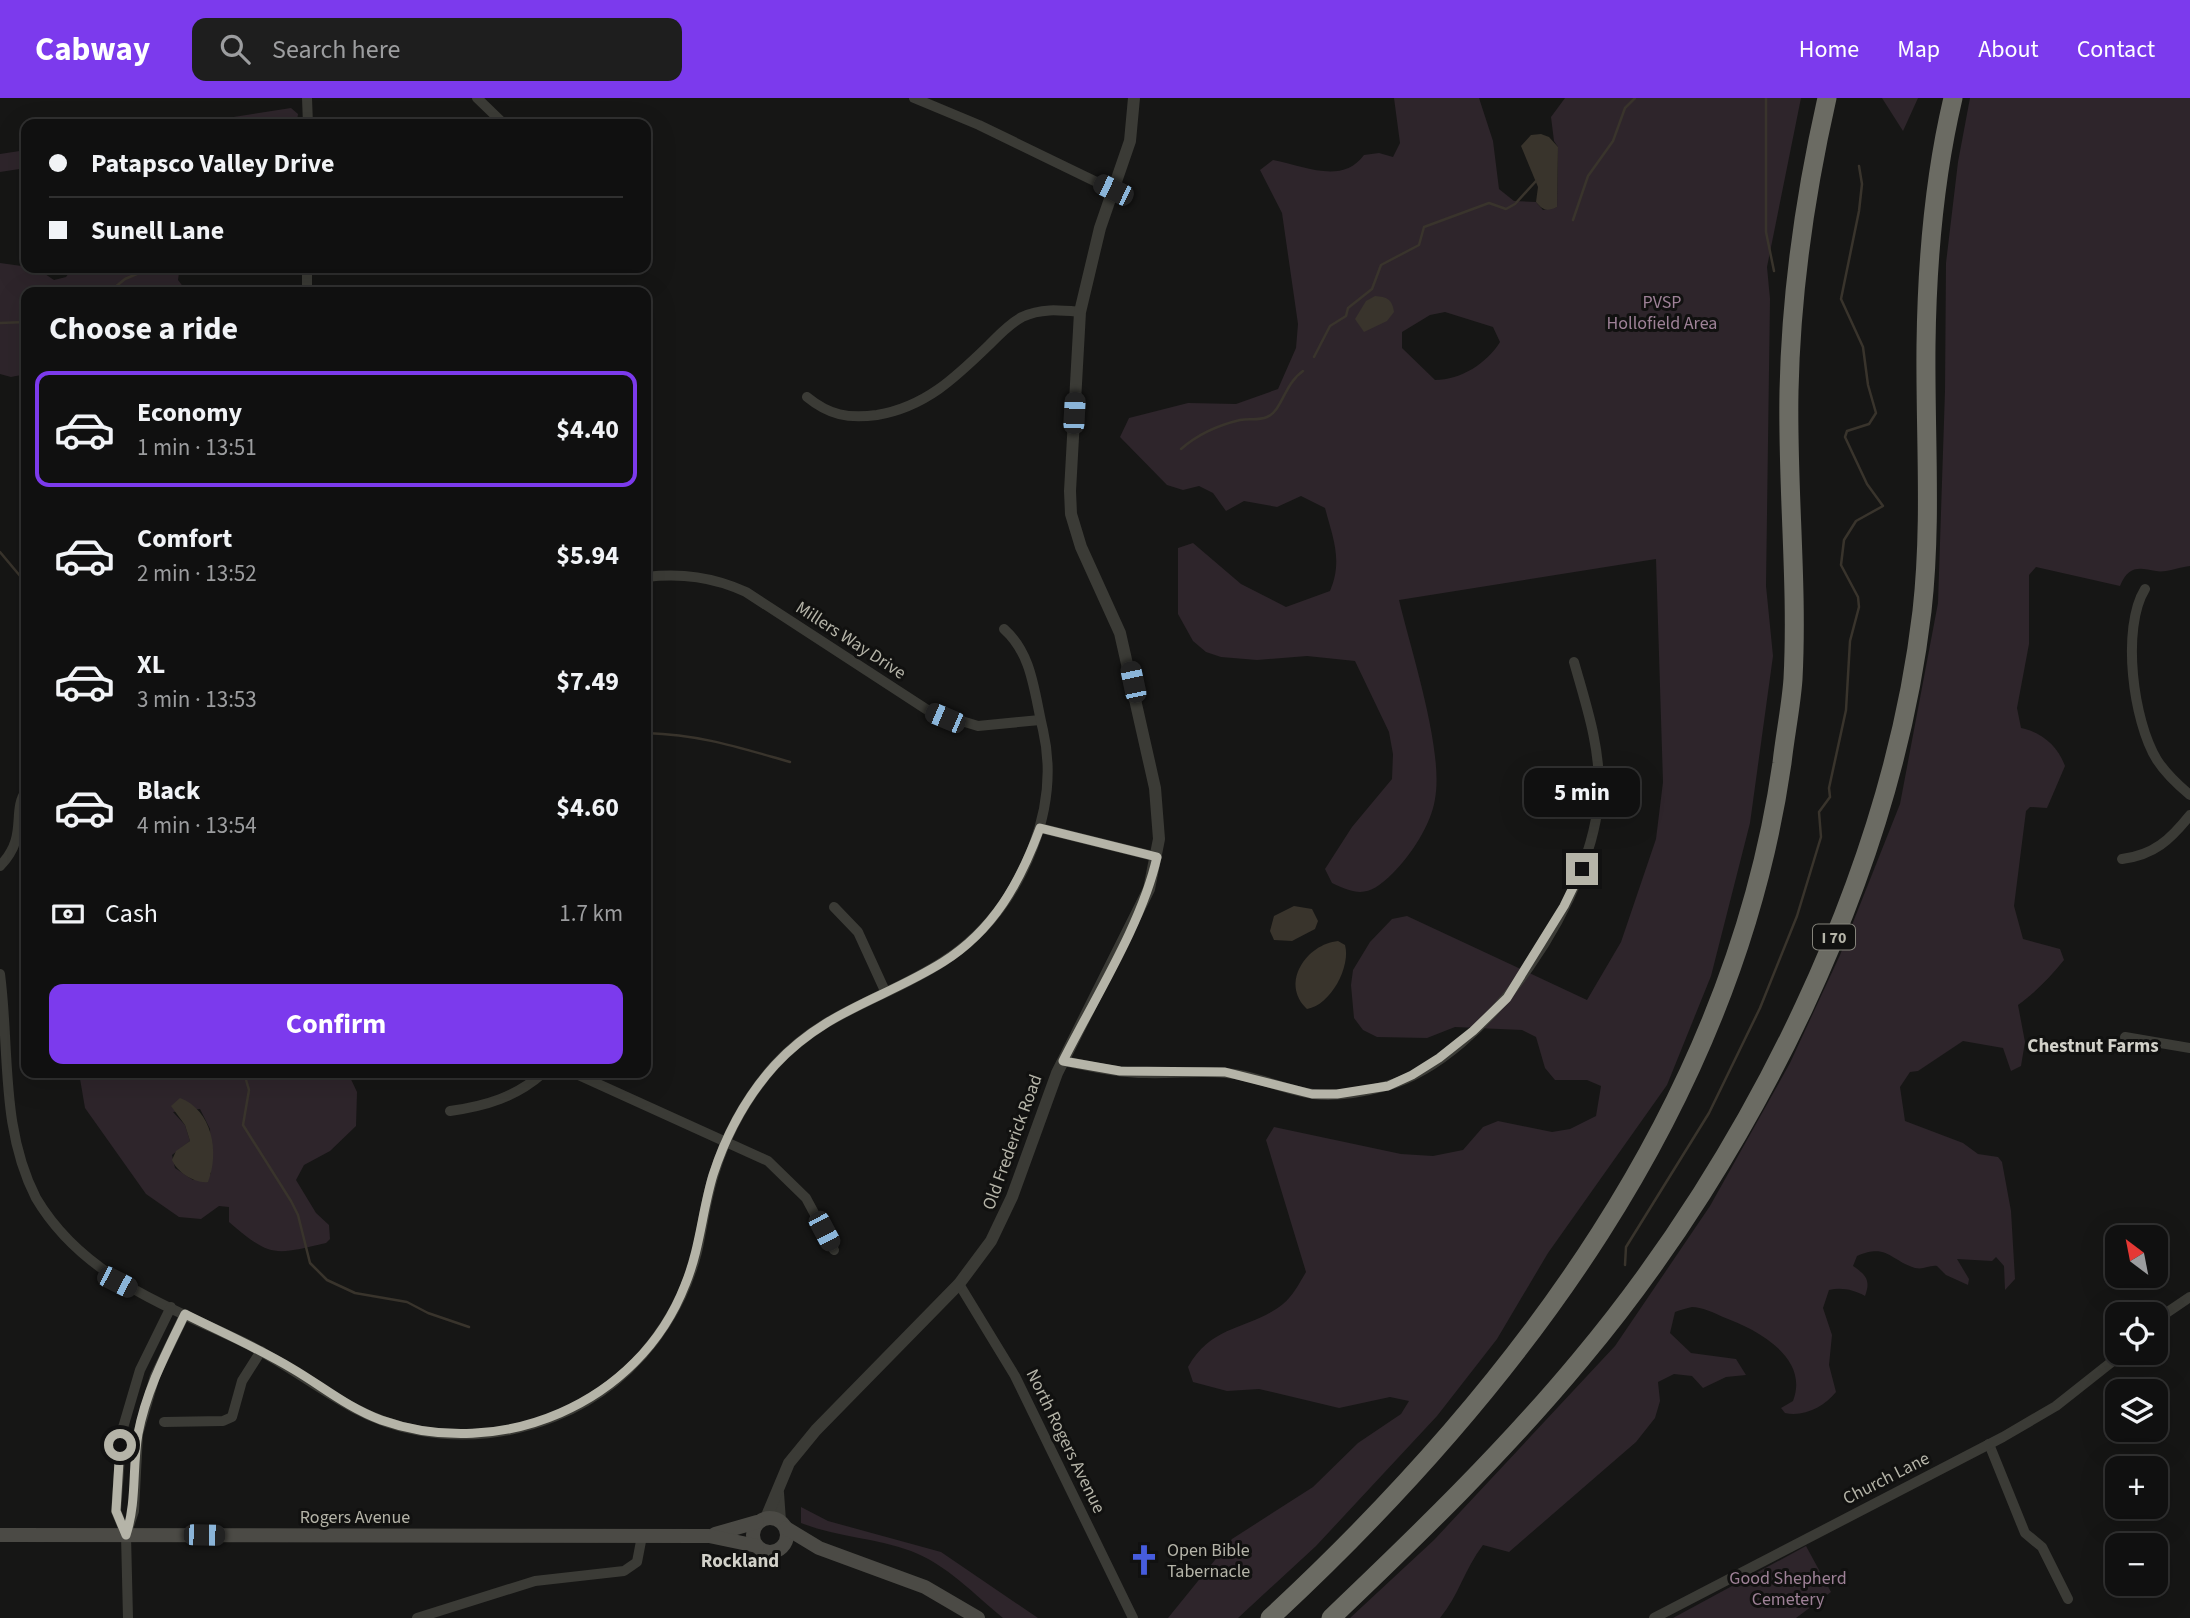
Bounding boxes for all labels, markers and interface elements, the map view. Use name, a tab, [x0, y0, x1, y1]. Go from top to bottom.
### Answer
search box	[192, 18, 682, 81]
text: Cabway	[35, 26, 150, 73]
icon: search	[216, 30, 254, 68]
text: Search here	[272, 31, 400, 68]
text: Home	[1799, 32, 1859, 67]
text: Map	[1897, 32, 1940, 67]
text: About	[1978, 32, 2039, 67]
text: Contact	[2077, 32, 2155, 67]
text: Patapsco Valley Drive	[91, 145, 334, 182]
car	[1090, 171, 1137, 209]
text: Sunell Lane	[91, 212, 224, 249]
park label: PVSP Hollofield Area	[1607, 290, 1717, 336]
text: Choose a ride	[49, 306, 238, 352]
car	[1063, 391, 1086, 435]
text: Economy	[137, 394, 242, 431]
icon: car	[53, 398, 116, 461]
text: $4.40	[556, 411, 619, 448]
text: 1 min · 13:51	[137, 431, 257, 464]
text: Comfort	[137, 520, 232, 557]
icon: car	[53, 524, 116, 587]
text: $5.94	[556, 537, 619, 574]
text: 2 min · 13:52	[137, 557, 257, 590]
street label: Millers Way Drive	[791, 595, 911, 685]
text: XL	[137, 646, 165, 683]
icon: car	[53, 650, 116, 713]
car	[1119, 659, 1148, 705]
text: $7.49	[556, 663, 619, 700]
text: 3 min · 13:53	[137, 683, 257, 716]
car	[922, 700, 969, 736]
callout: 5 min	[1524, 768, 1640, 816]
text: Black	[137, 772, 200, 809]
icon: car	[53, 776, 116, 839]
text: 5 min	[1554, 776, 1610, 809]
text: $4.60	[556, 789, 619, 826]
text: 4 min · 13:54	[137, 809, 257, 842]
route end	[1566, 853, 1598, 885]
icon: cash	[49, 895, 87, 933]
text: Cash	[105, 895, 158, 932]
text: 1.7 km	[559, 897, 623, 930]
road number: I 70	[1813, 924, 1855, 950]
button: Confirm	[49, 984, 623, 1064]
district label: Chestnut Farms	[2027, 1033, 2159, 1060]
street label: Old Frederick Road	[976, 1071, 1049, 1213]
car	[805, 1208, 844, 1254]
north arrow	[2105, 1225, 2168, 1288]
map controls	[2105, 1225, 2168, 1596]
car	[94, 1263, 141, 1301]
button: locate	[2105, 1302, 2168, 1365]
street label: North Rogers Avenue	[1020, 1365, 1111, 1518]
button: layers	[2105, 1379, 2168, 1442]
route start	[104, 1429, 136, 1461]
street label: Church Lane	[1839, 1446, 1934, 1511]
button: +	[2105, 1456, 2168, 1519]
street label: Rogers Avenue	[300, 1505, 410, 1530]
car	[183, 1524, 226, 1546]
button: −	[2105, 1533, 2168, 1596]
place label: Open Bible Tabernacle	[1167, 1538, 1250, 1584]
church icon: Open Bible Tabernacle	[1127, 1543, 1161, 1577]
district label: Rockland	[701, 1548, 779, 1575]
park label: Good Shepherd Cemetery	[1729, 1566, 1847, 1612]

